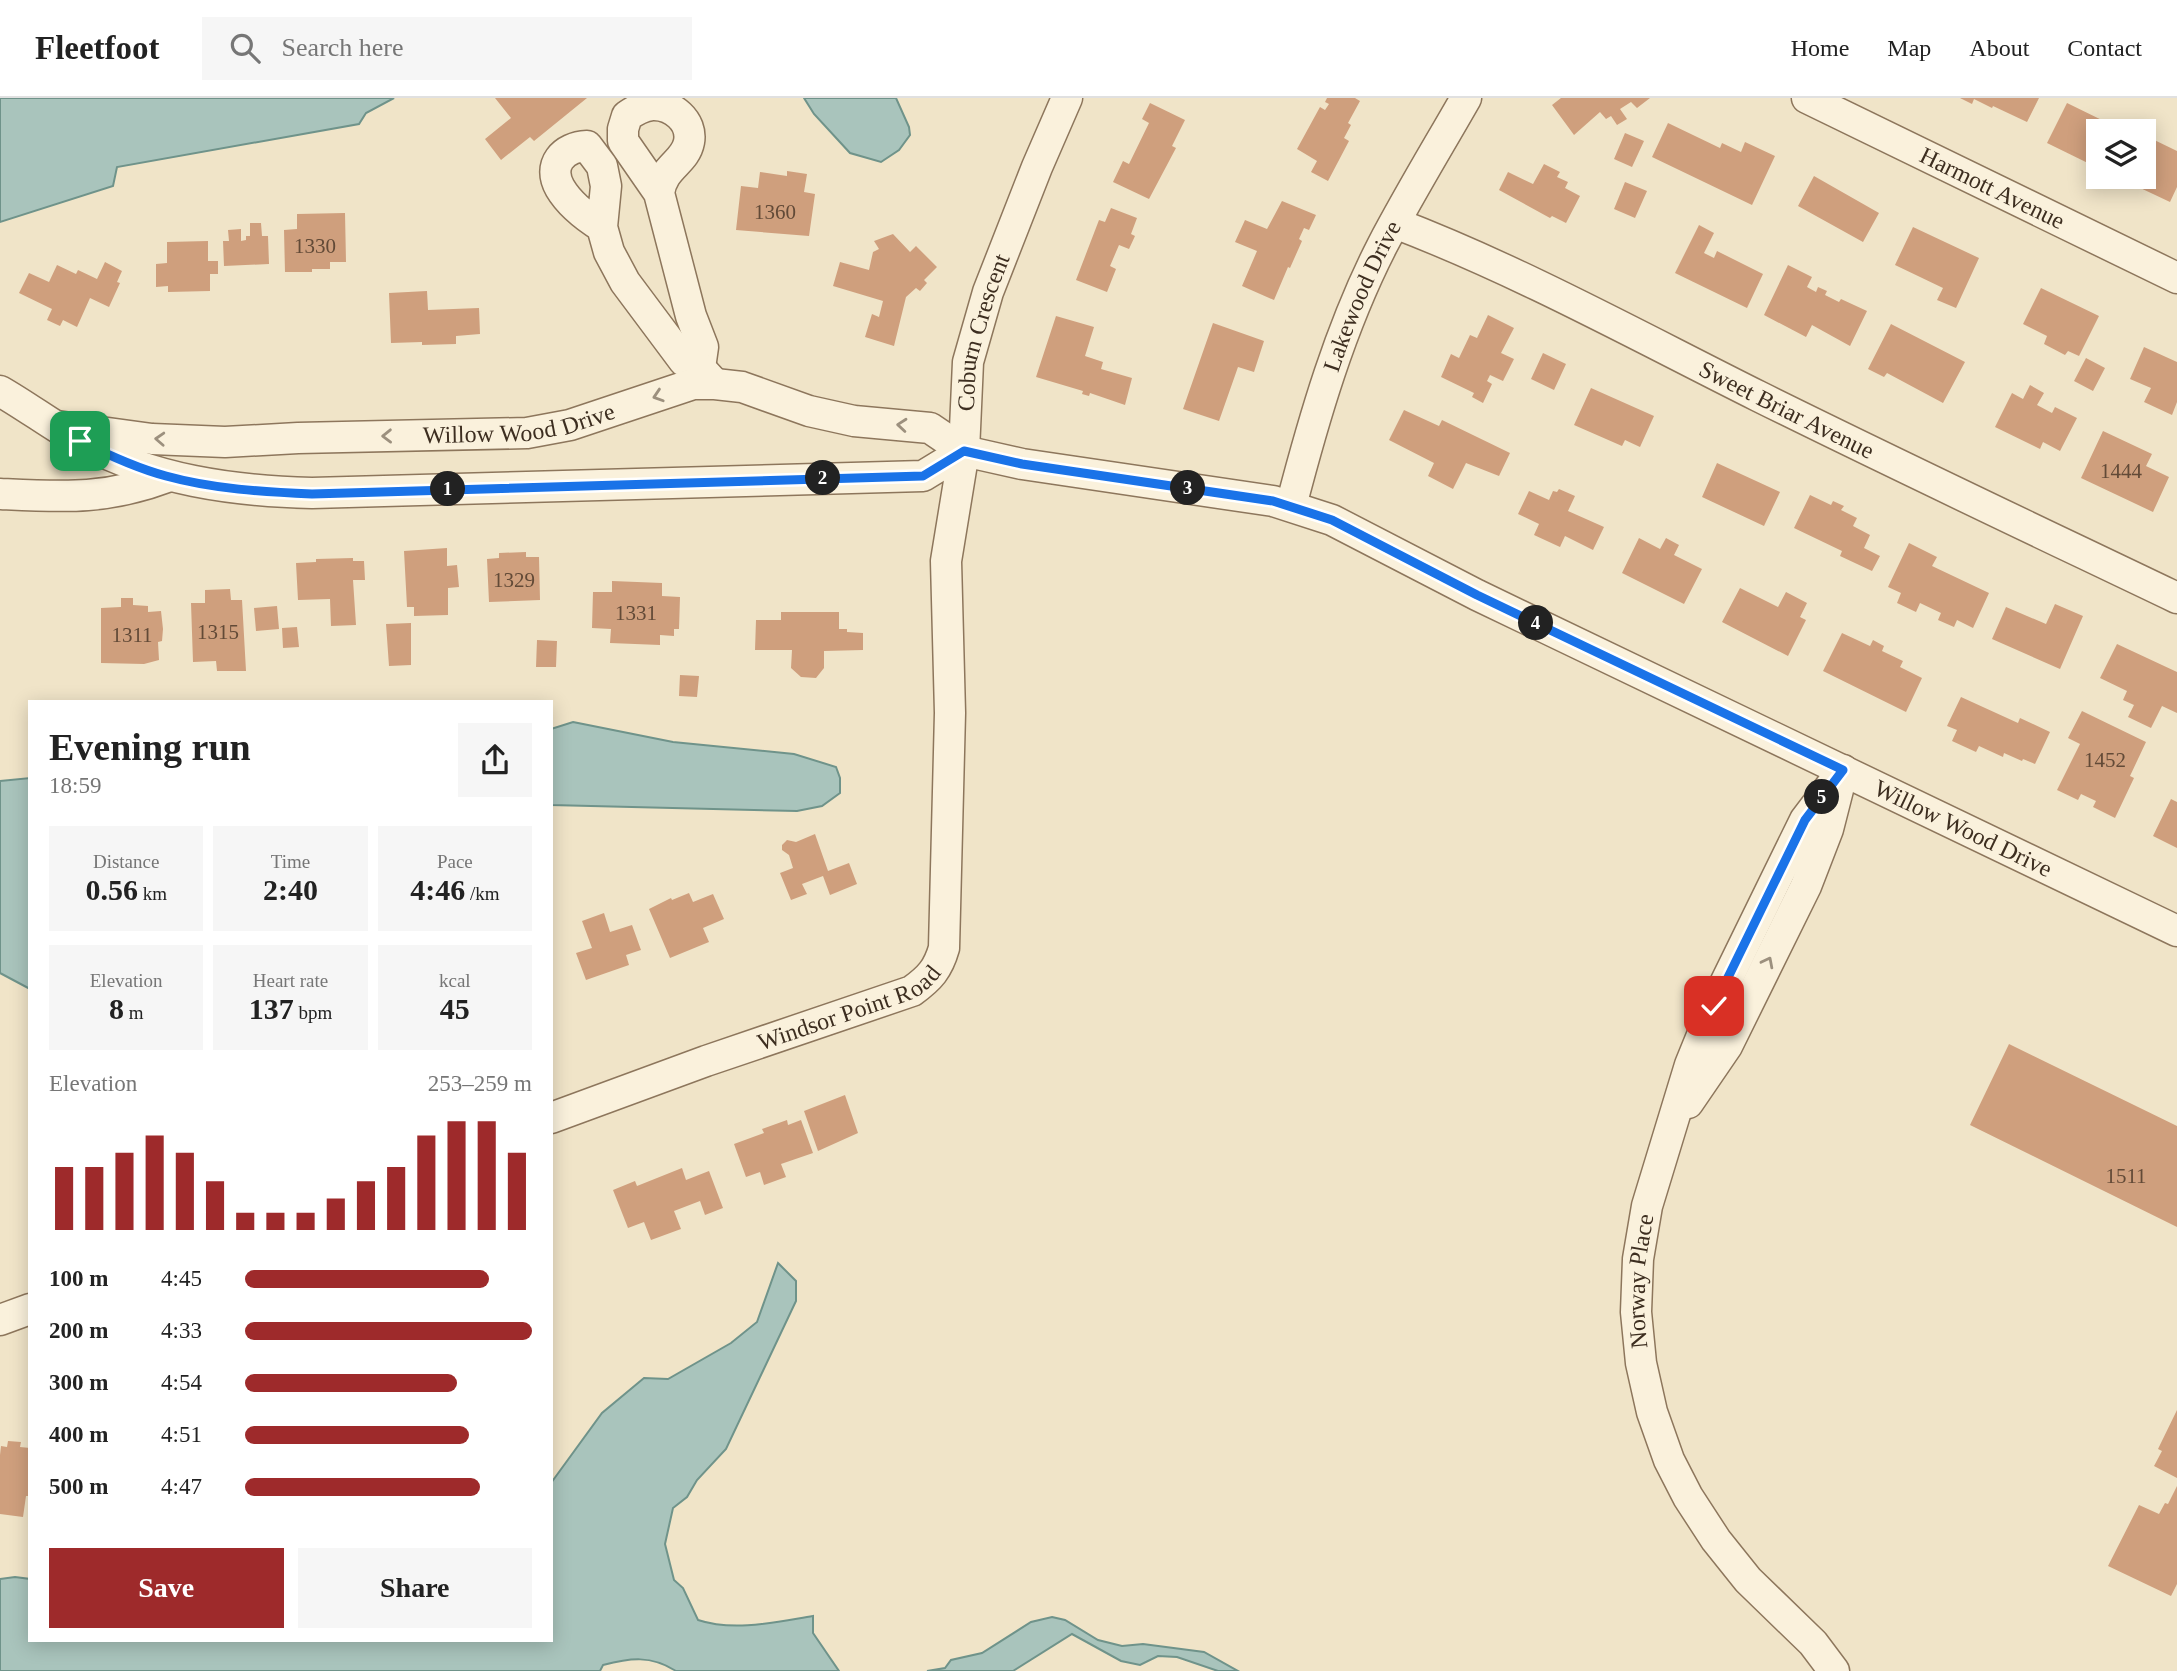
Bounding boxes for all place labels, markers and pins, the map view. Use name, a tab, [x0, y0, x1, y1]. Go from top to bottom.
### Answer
pin	[50, 411, 110, 471]
pin: 2	[806, 460, 840, 496]
pin: 3	[1170, 470, 1206, 506]
pin: 1	[430, 472, 466, 506]
pin: 4	[1518, 606, 1554, 640]
pin: 5	[1804, 780, 1840, 814]
pin	[1684, 976, 1744, 1036]

